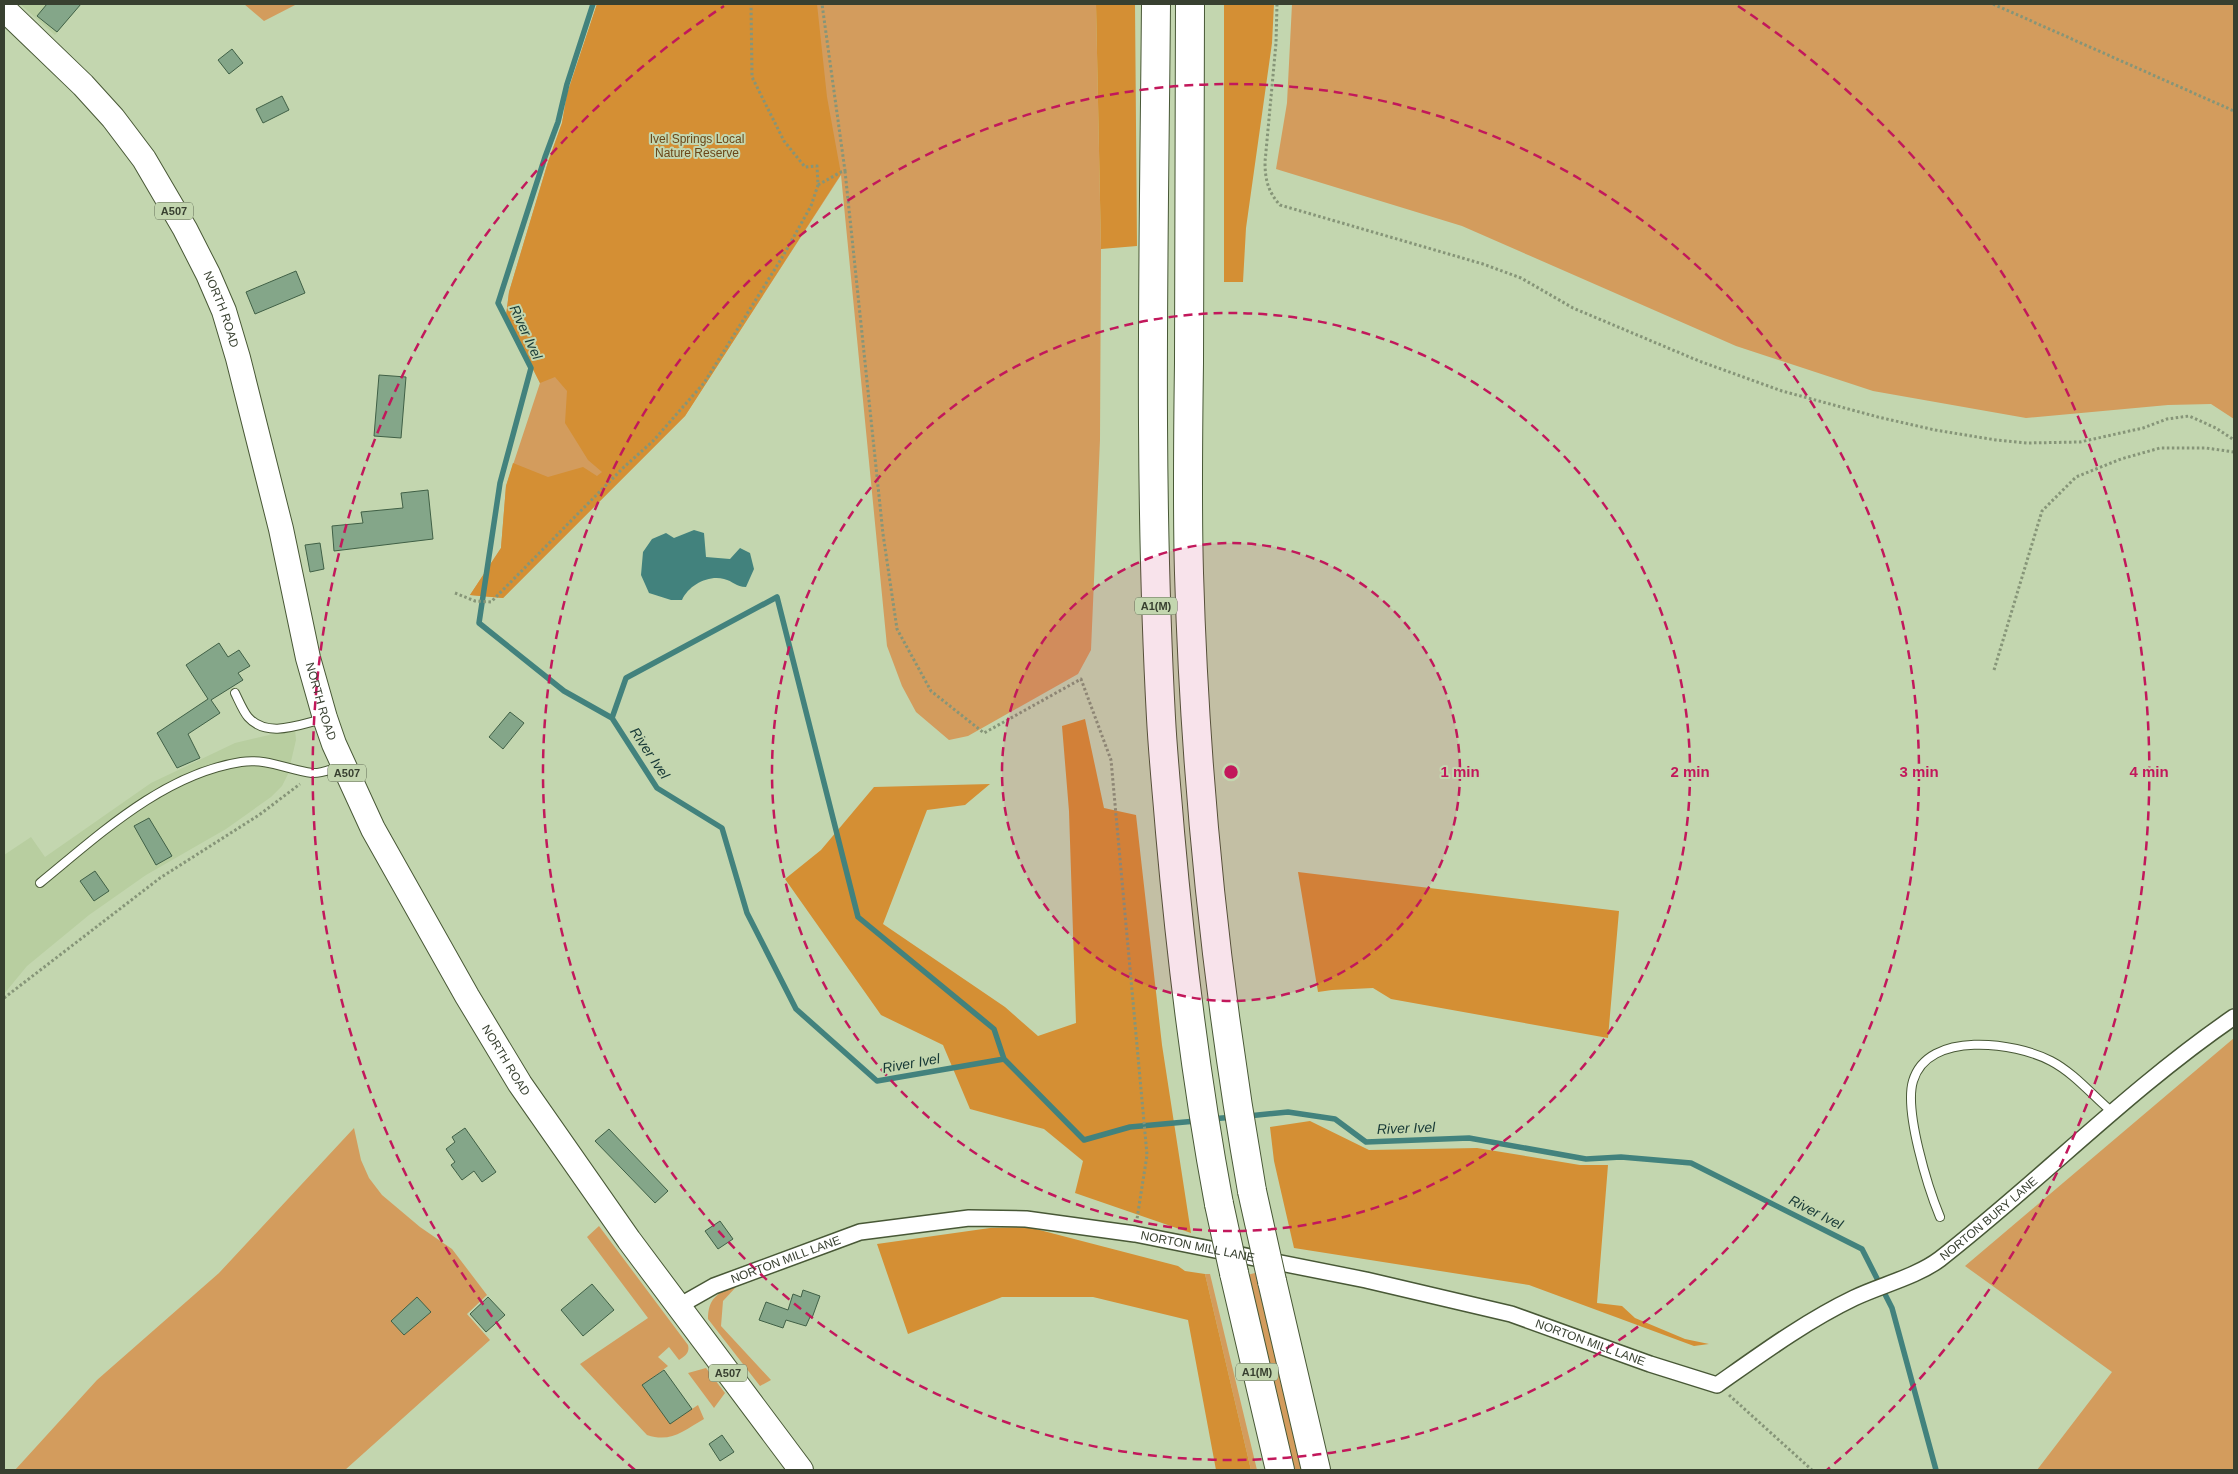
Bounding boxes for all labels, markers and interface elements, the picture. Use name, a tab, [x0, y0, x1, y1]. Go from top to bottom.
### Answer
park label: Ivel Springs Local Nature Reserve	[650, 132, 744, 160]
road number: A507	[155, 202, 193, 220]
street label: NORTH ROAD	[201, 269, 242, 349]
water label: River Ivel	[506, 302, 546, 363]
road number: A1(M)	[1135, 598, 1177, 614]
street label: NORTH ROAD	[303, 661, 339, 742]
water label: River Ivel	[627, 724, 673, 782]
centre of rings	[1222, 763, 1240, 781]
text: 1 min	[1440, 763, 1480, 780]
text: 2 min	[1670, 763, 1710, 780]
text: 3 min	[1899, 763, 1939, 780]
text: 4 min	[2129, 763, 2169, 780]
road number: A507	[328, 764, 366, 781]
street label: NORTH ROAD	[479, 1022, 533, 1099]
water label: River Ivel	[881, 1050, 942, 1076]
water label: River Ivel	[1377, 1119, 1436, 1137]
street label: NORTON BURY LANE	[1937, 1174, 2040, 1263]
water label: River Ivel	[1786, 1192, 1846, 1233]
street label: NORTON MILL LANE	[1139, 1228, 1256, 1265]
street label: NORTON MILL LANE	[729, 1233, 843, 1286]
street label: NORTON MILL LANE	[1533, 1316, 1647, 1369]
road number: A1(M)	[1236, 1364, 1278, 1380]
road number: A507	[709, 1365, 747, 1382]

